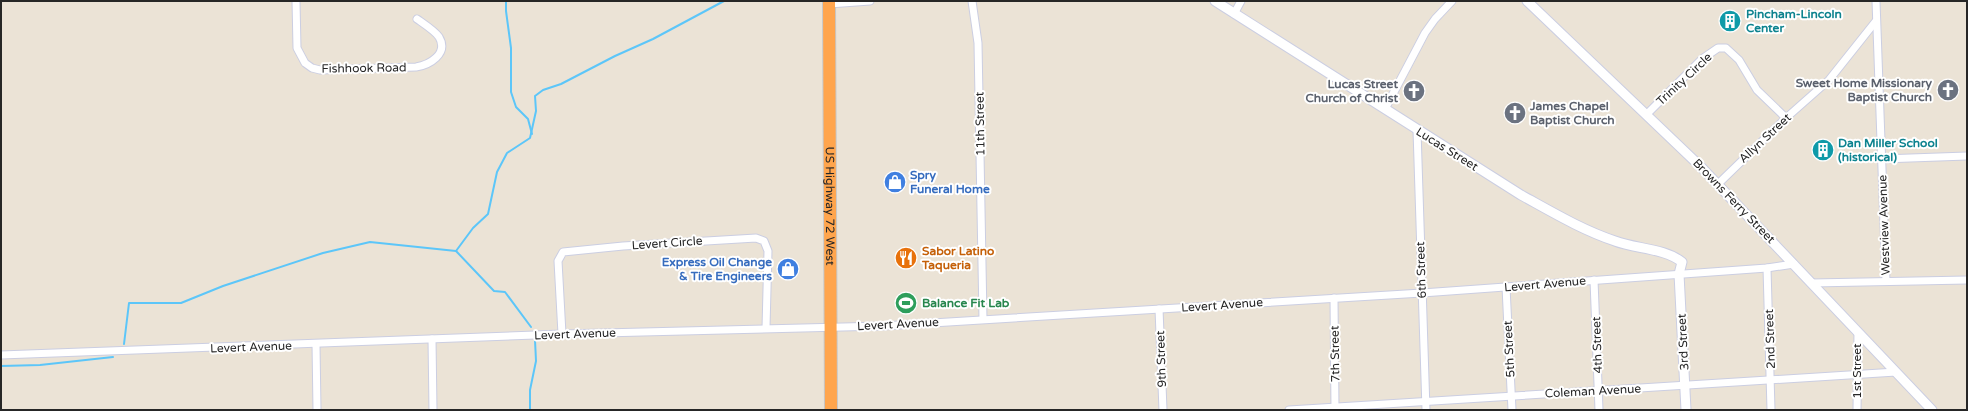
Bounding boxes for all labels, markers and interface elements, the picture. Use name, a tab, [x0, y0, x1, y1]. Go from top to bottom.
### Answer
place label: Pincham-Lincoln Center	[1746, 7, 1842, 35]
building icon: Pincham-Lincoln Center	[1717, 8, 1743, 34]
street label: Trinity Circle	[1653, 50, 1715, 108]
street label: Fishhook Road	[321, 60, 407, 76]
place label: Sweet Home Missionary Baptist Church	[1796, 76, 1933, 105]
place label: Lucas Street Church of Christ	[1305, 77, 1398, 105]
church icon: Sweet Home Missionary Baptist Church	[1935, 77, 1961, 103]
church icon: Lucas Street Church of Christ	[1401, 78, 1427, 104]
street label: 11th Street	[972, 91, 988, 156]
place label: James Chapel Baptist Church	[1529, 99, 1615, 128]
church icon: James Chapel Baptist Church	[1502, 100, 1528, 126]
street label: Allyn Street	[1736, 110, 1794, 166]
street label: Lucas Street	[1413, 124, 1481, 174]
place label: Dan Miller School (historical)	[1838, 136, 1938, 164]
building icon: Dan Miller School (historical)	[1810, 137, 1836, 163]
street label: US Highway 72 West	[823, 146, 837, 266]
street label: Browns Ferry Street	[1690, 156, 1778, 247]
place label: Spry Funeral Home	[910, 168, 990, 196]
shop icon: Spry Funeral Home	[882, 169, 908, 195]
street label: Westview Avenue	[1875, 174, 1893, 275]
street label: Levert Circle	[631, 234, 703, 252]
street label: 6th Street	[1413, 241, 1429, 299]
place label: Sabor Latino Taqueria	[921, 244, 994, 273]
restaurant icon: Sabor Latino Taqueria	[893, 245, 919, 271]
place label: Express Oil Change & Tire Engineers	[662, 255, 772, 284]
shop icon: Express Oil Change & Tire Engineers	[775, 256, 801, 282]
street label: Levert Avenue	[1504, 273, 1587, 295]
sports icon: Balance Fit Lab	[893, 290, 919, 316]
street label: Levert Avenue	[1181, 295, 1264, 315]
place label: Balance Fit Lab	[922, 296, 1010, 310]
street label: 2nd Street	[1762, 308, 1778, 369]
street label: 3rd Street	[1674, 313, 1691, 371]
street label: Levert Avenue	[857, 315, 939, 333]
street label: 4th Street	[1589, 316, 1605, 374]
street label: 5th Street	[1501, 320, 1517, 378]
street label: 7th Street	[1327, 325, 1342, 383]
street label: Levert Avenue	[534, 326, 616, 342]
street label: 9th Street	[1153, 330, 1169, 388]
street label: Levert Avenue	[210, 339, 292, 355]
street label: 1st Street	[1850, 343, 1864, 399]
street label: Coleman Avenue	[1545, 381, 1642, 401]

